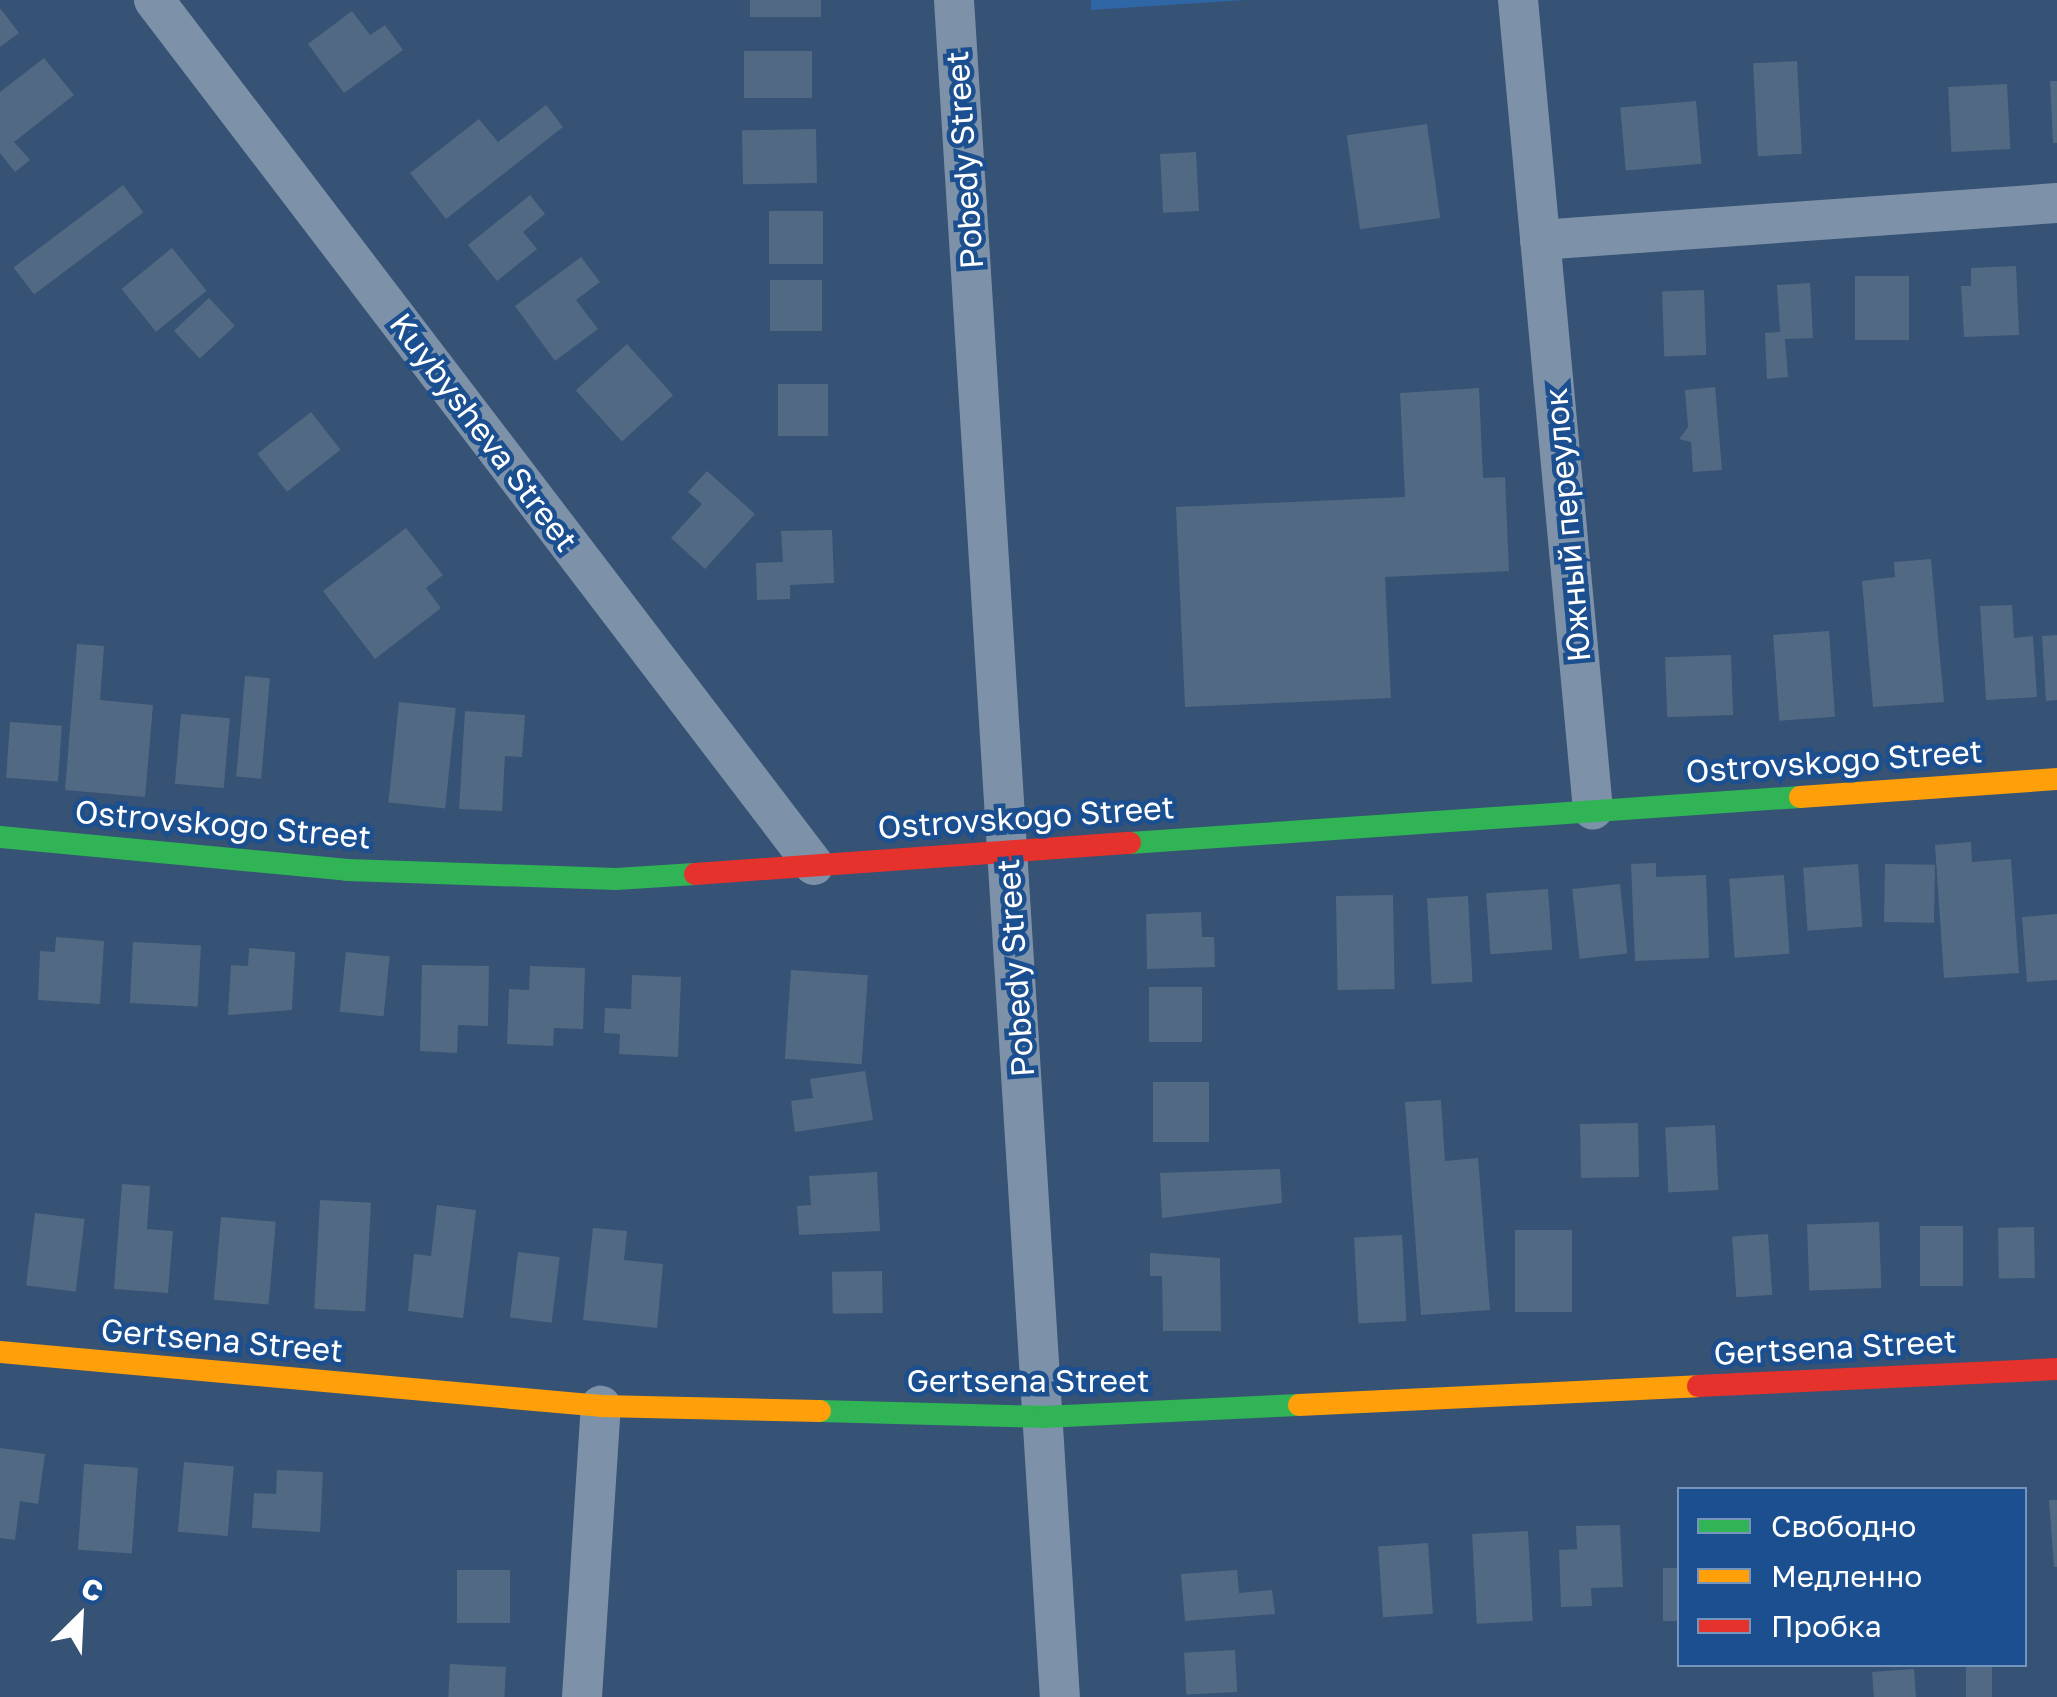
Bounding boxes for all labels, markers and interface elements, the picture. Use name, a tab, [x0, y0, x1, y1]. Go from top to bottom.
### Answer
street label: Pobedy Street	[937, 50, 991, 270]
street label: Kuybysheva Street	[382, 305, 586, 559]
street label: Южный переулок	[1536, 386, 1598, 664]
street label: Ostrovskogo Street	[1684, 731, 1984, 791]
street label: Ostrovskogo Street	[876, 787, 1176, 847]
street label: Ostrovskogo Street	[73, 792, 373, 856]
street label: Pobedy Street	[988, 858, 1042, 1078]
street label: Gertsena Street	[99, 1310, 345, 1370]
street label: Gertsena Street	[1713, 1321, 1957, 1373]
street label: Gertsena Street	[906, 1361, 1150, 1399]
legend	[1677, 1487, 2027, 1667]
text: Свободно	[1771, 1508, 1916, 1544]
text: Медленно	[1771, 1558, 1922, 1594]
north arrow	[30, 1567, 130, 1667]
text: С	[77, 1570, 108, 1608]
text: Пробка	[1771, 1608, 1882, 1644]

